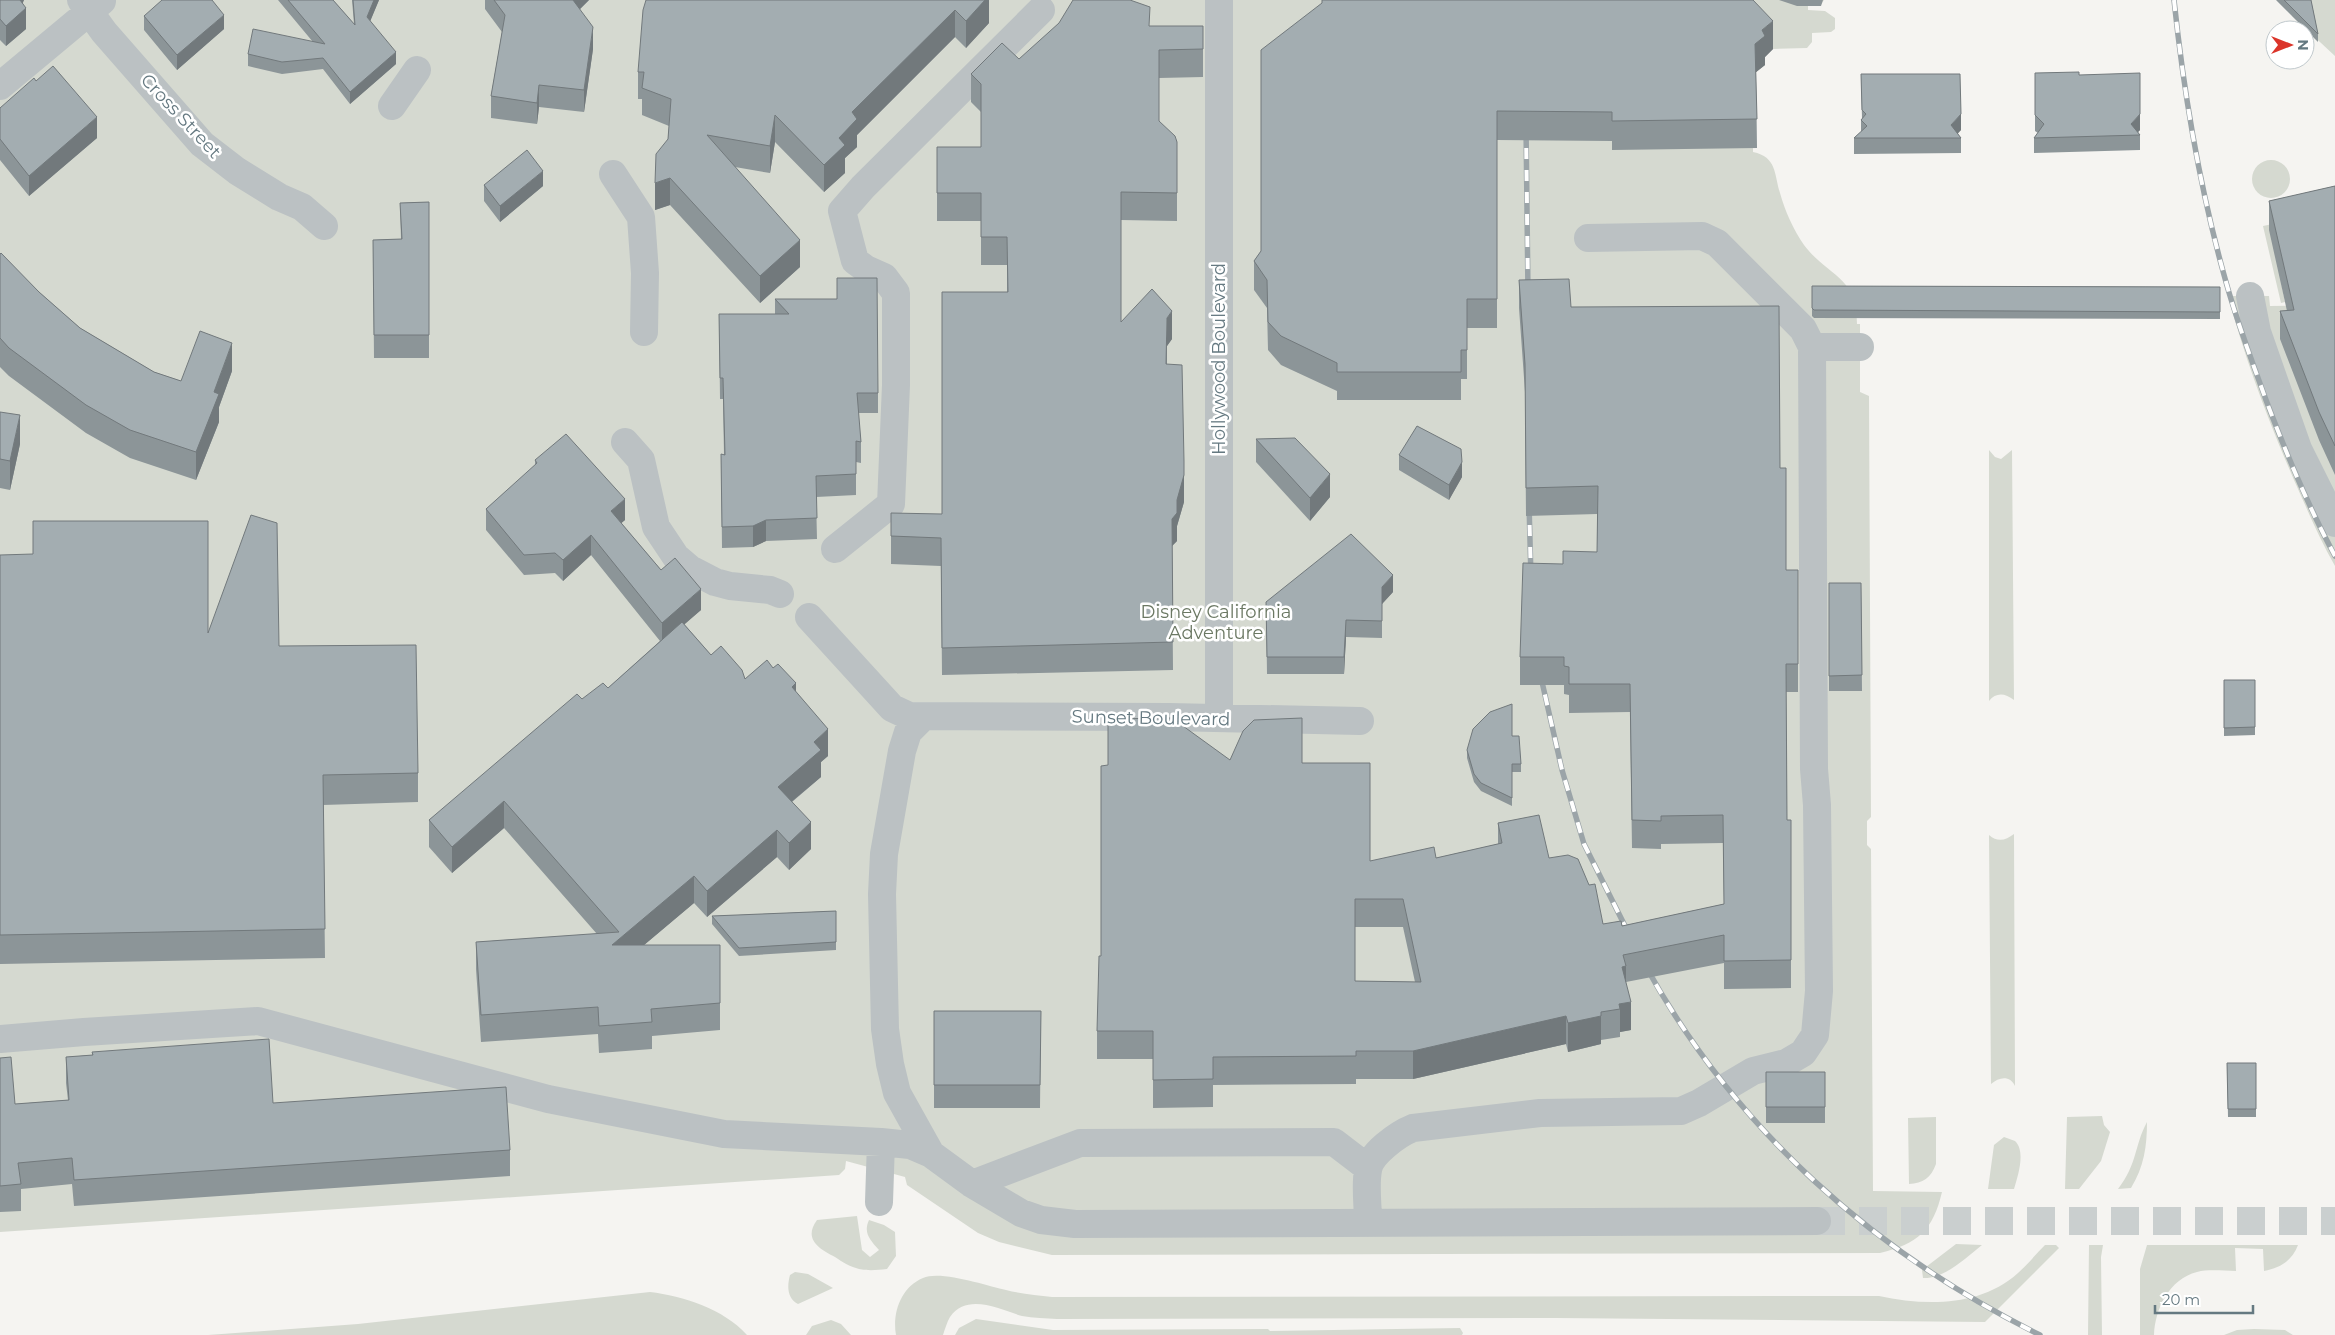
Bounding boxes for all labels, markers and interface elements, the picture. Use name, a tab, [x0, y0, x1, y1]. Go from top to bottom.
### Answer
north arrow	[2265, 20, 2315, 70]
text: N	[2294, 39, 2312, 51]
street label: Cross Street	[136, 69, 226, 163]
street label: Hollywood Boulevard	[1208, 263, 1230, 455]
park label: Disney California Adventure	[1141, 601, 1291, 644]
street label: Sunset Boulevard	[1071, 706, 1231, 730]
scale bar	[2155, 1282, 2252, 1314]
text: 20 m	[2162, 1290, 2200, 1309]

